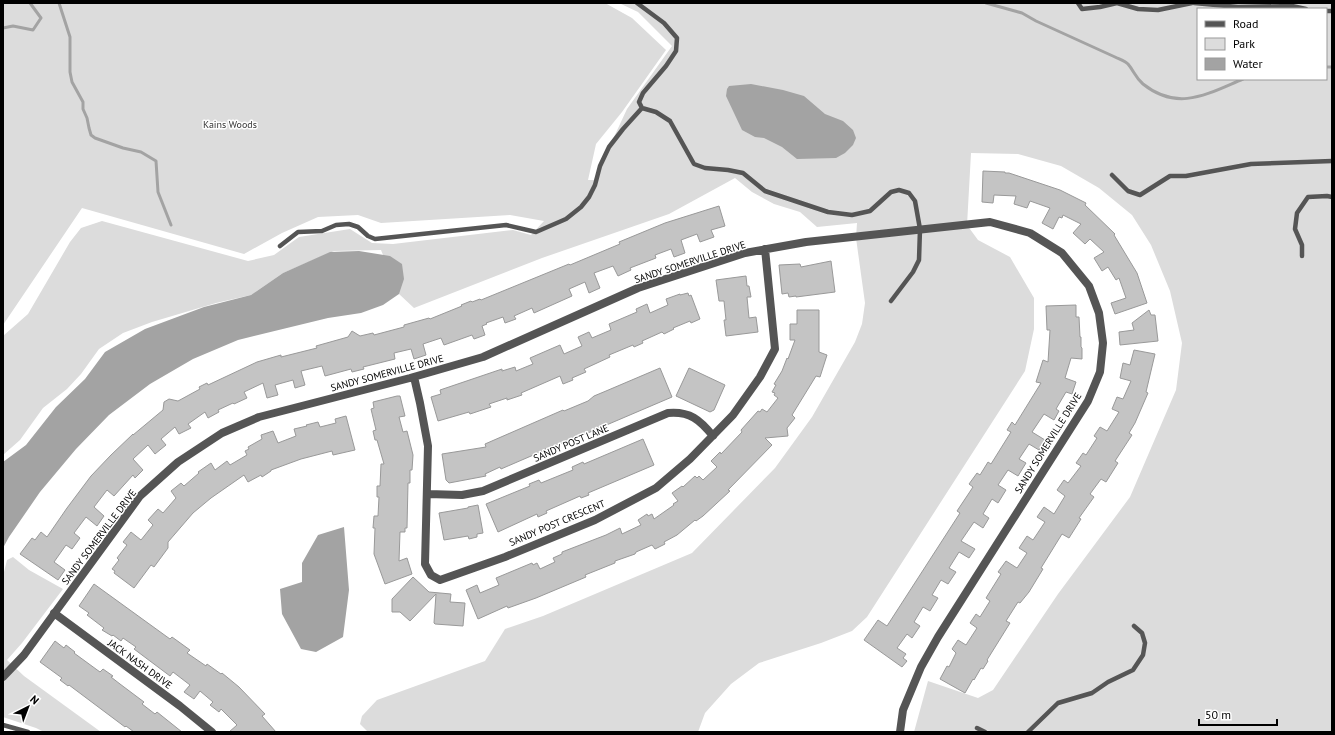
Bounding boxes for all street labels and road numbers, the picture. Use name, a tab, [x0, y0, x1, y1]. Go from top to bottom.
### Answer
street label: SANDY SOMERVILLE DRIVE	[633, 238, 747, 286]
street label: SANDY SOMERVILLE DRIVE	[329, 352, 445, 394]
street label: SANDY SOMERVILLE DRIVE	[1012, 390, 1084, 496]
street label: SANDY POST LANE	[531, 421, 611, 465]
street label: SANDY SOMERVILLE DRIVE	[59, 487, 139, 587]
street label: SANDY POST CRESCENT	[507, 497, 607, 549]
street label: JACK NASH DRIVE	[104, 636, 175, 692]

